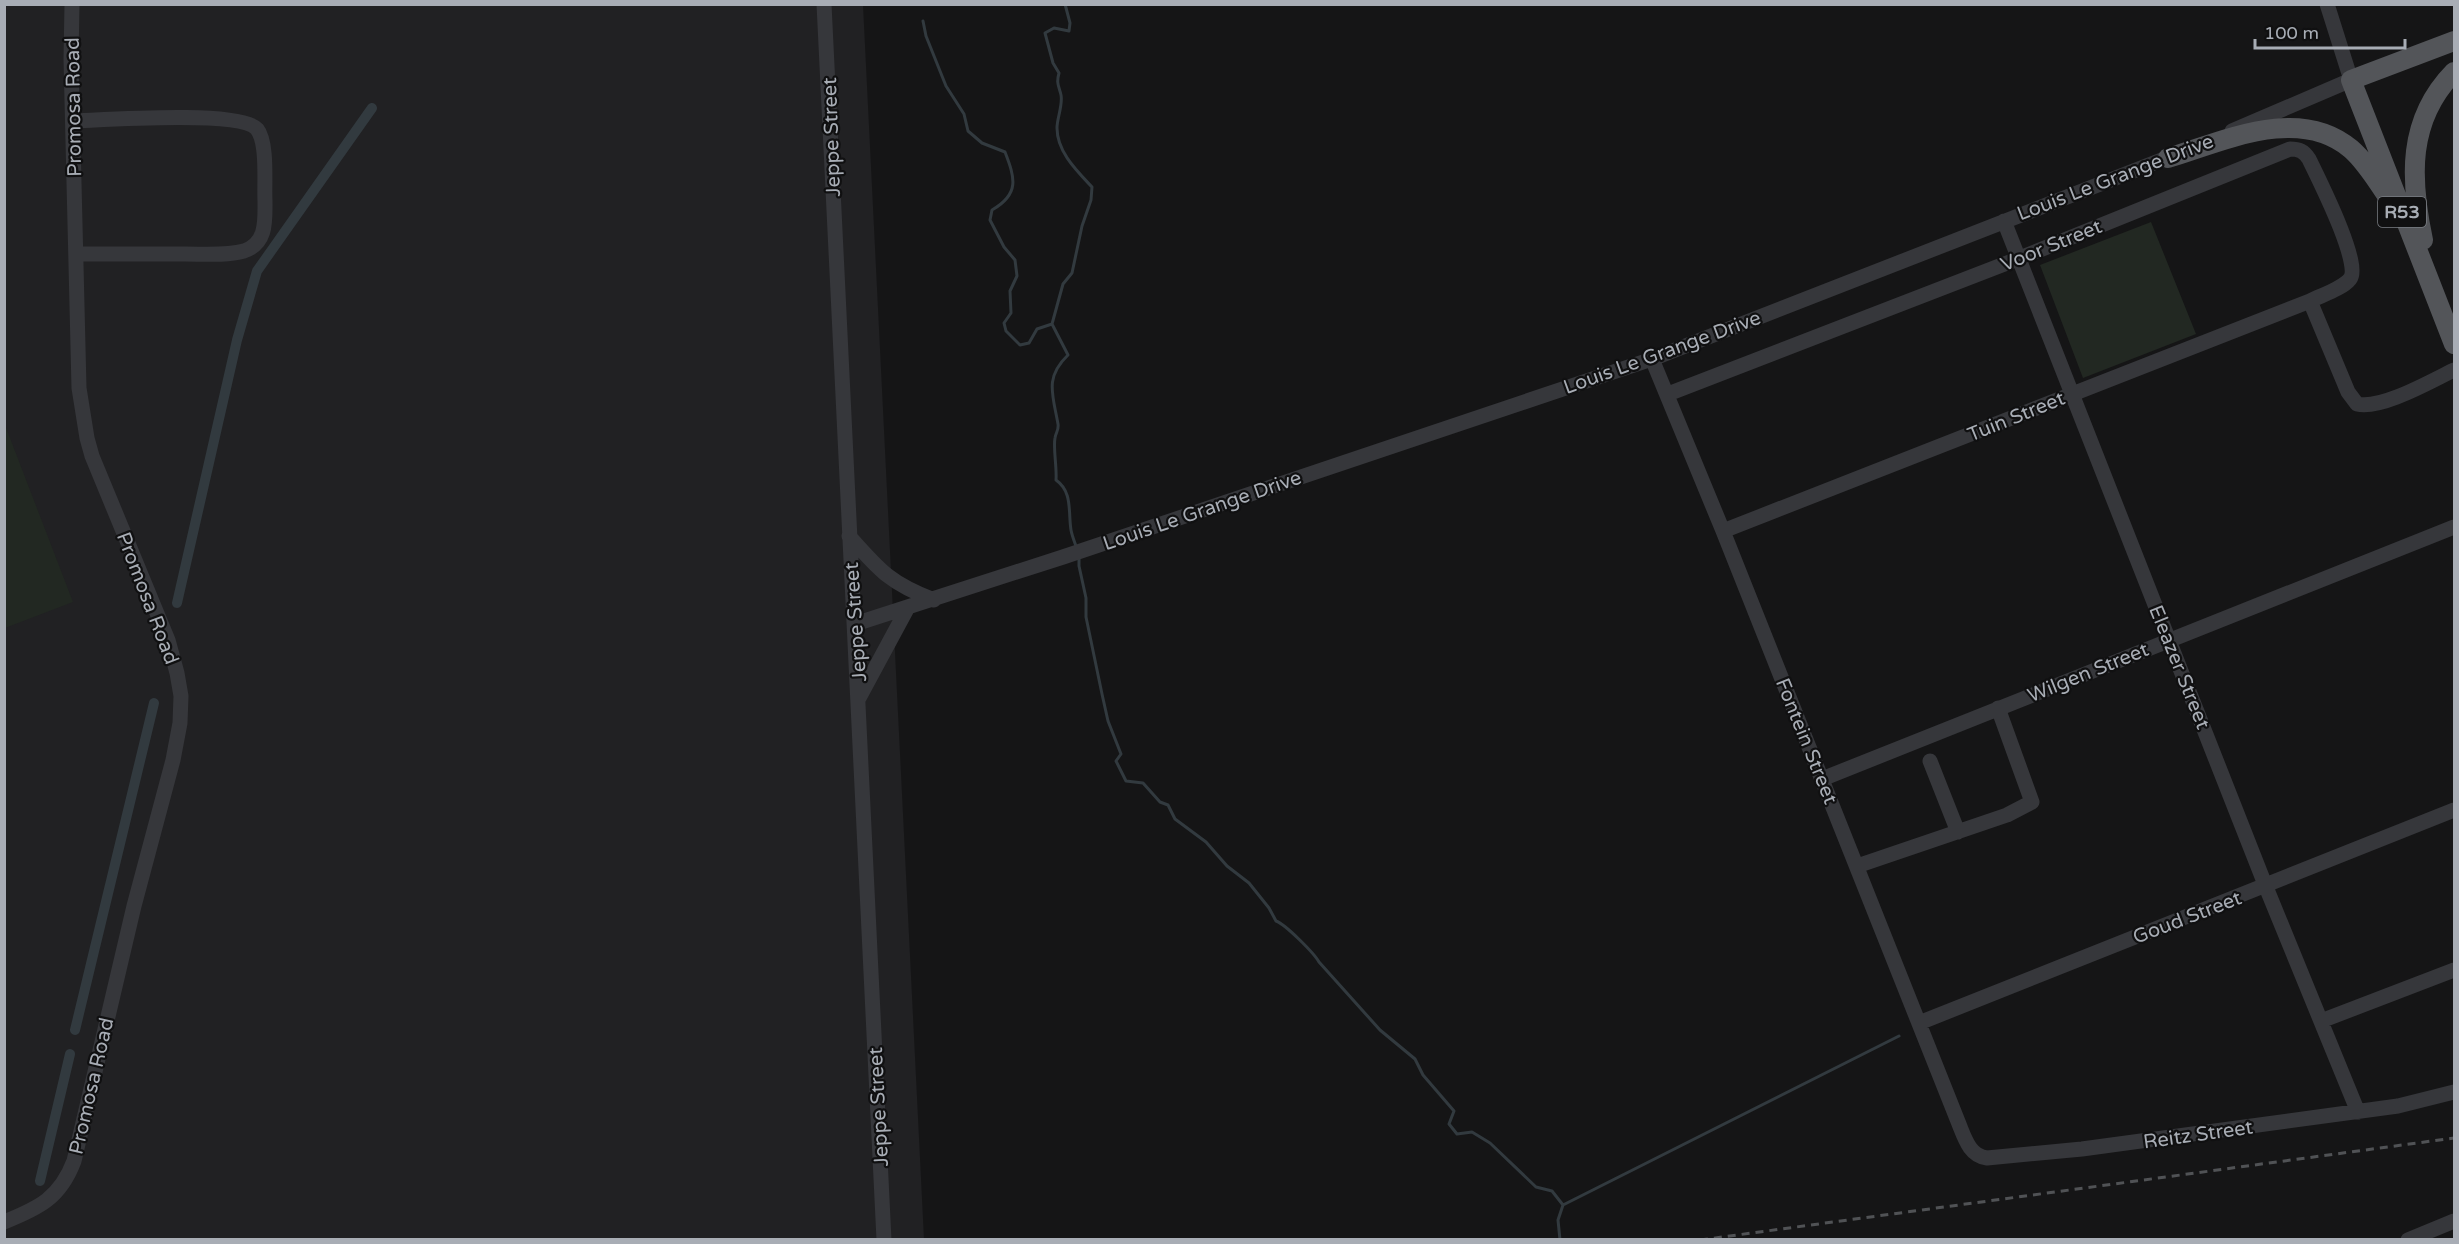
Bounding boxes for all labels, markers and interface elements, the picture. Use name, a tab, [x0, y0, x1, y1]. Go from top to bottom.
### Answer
scale bar	[2255, 12, 2405, 50]
text: 100 m	[2264, 22, 2319, 44]
street label: Promosa Road	[61, 37, 87, 177]
street label: Jeppe Street	[818, 76, 846, 197]
street label: Louis Le Grange Drive	[2014, 129, 2217, 226]
road number: R53	[2378, 197, 2426, 227]
street label: Voor Street	[1997, 215, 2106, 277]
street label: Louis Le Grange Drive	[1560, 306, 1764, 400]
street label: Tuin Street	[1964, 386, 2069, 447]
street label: Louis Le Grange Drive	[1100, 466, 1305, 556]
street label: Promosa Road	[111, 529, 183, 668]
street label: Jeppe Street	[840, 561, 872, 682]
street label: Eleazer Street	[2143, 602, 2215, 733]
street label: Wilgen Street	[2024, 638, 2153, 708]
street label: Fontein Street	[1770, 675, 1842, 808]
street label: Goud Street	[2130, 886, 2245, 950]
street label: Promosa Road	[65, 1016, 119, 1157]
street label: Jeppe Street	[864, 1046, 894, 1167]
street label: Reitz Street	[2142, 1115, 2255, 1155]

